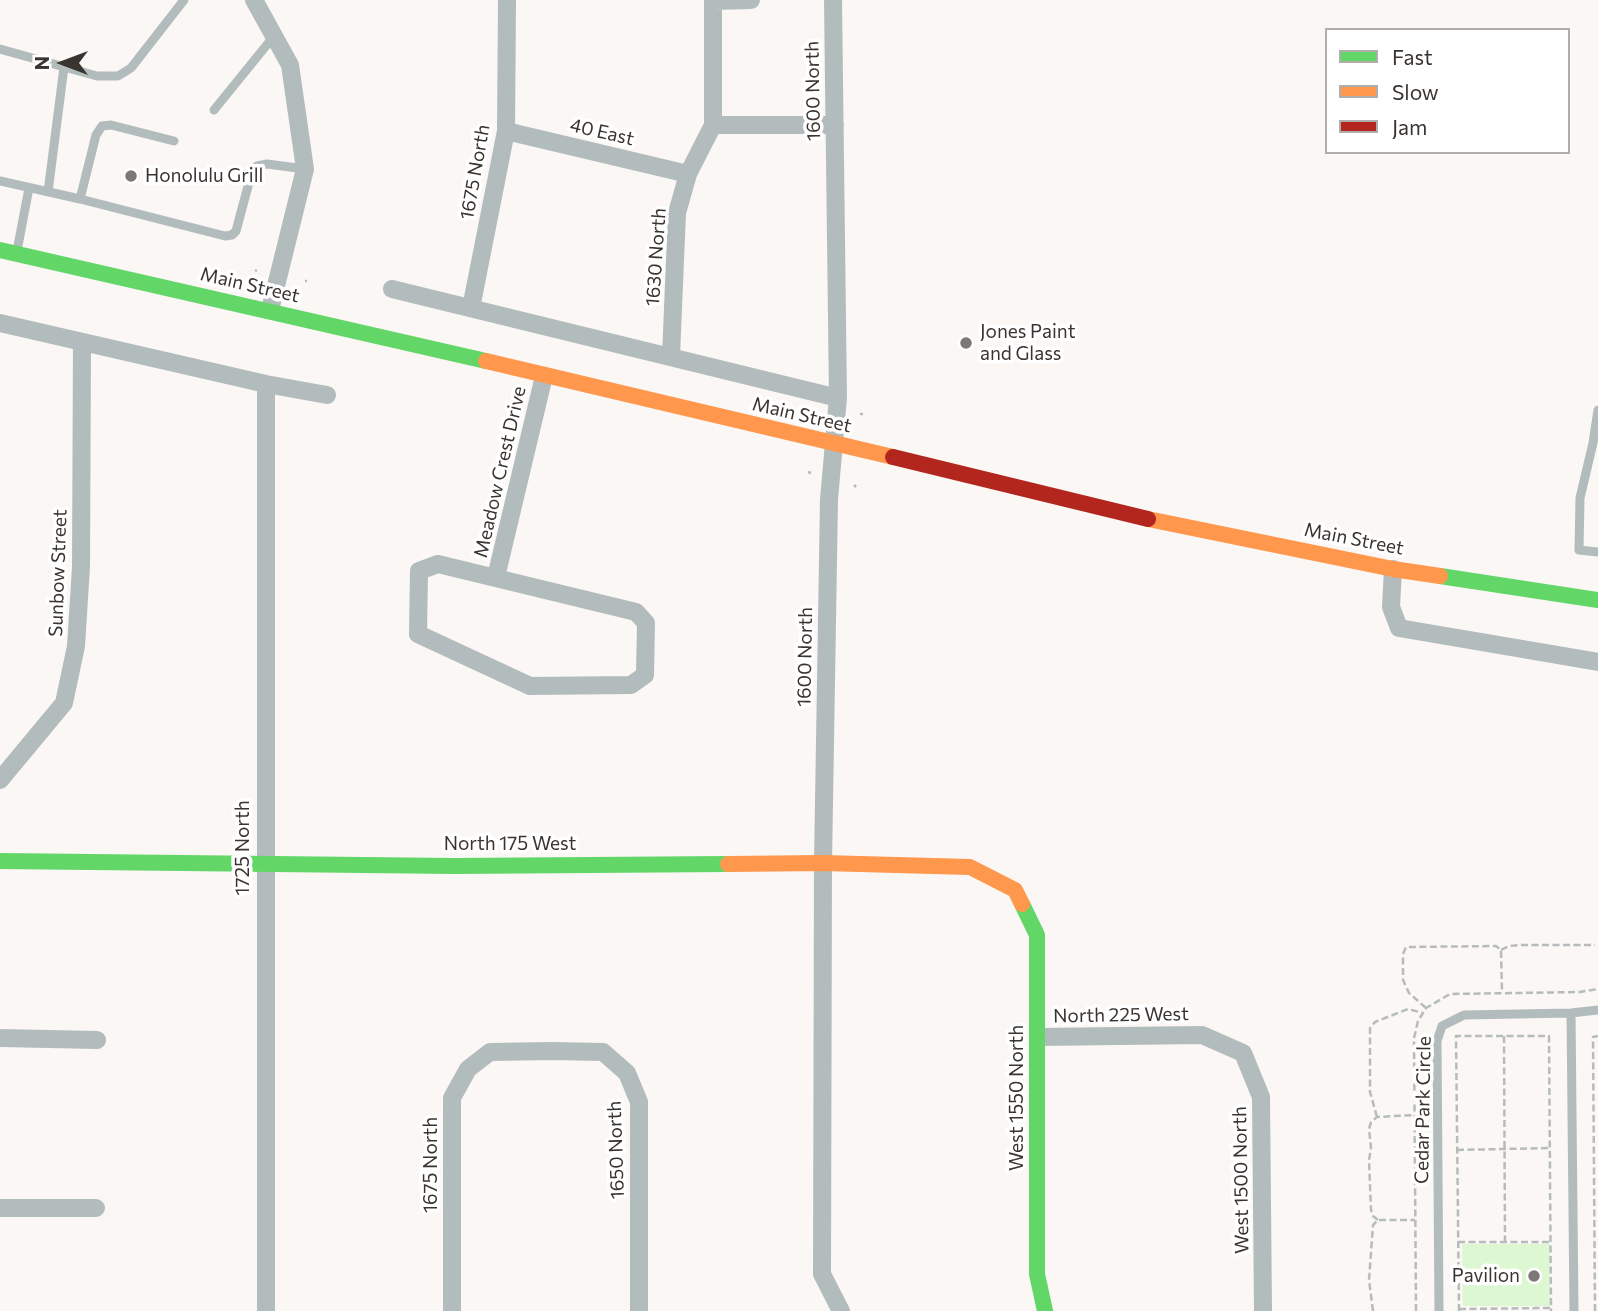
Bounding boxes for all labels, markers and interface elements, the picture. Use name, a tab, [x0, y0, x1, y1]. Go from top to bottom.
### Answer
north arrow	[28, 28, 98, 98]
legend	[1325, 28, 1570, 154]
street label: 1600 North	[801, 41, 825, 141]
text: Fast	[1392, 44, 1433, 69]
text: N	[30, 56, 53, 70]
text: Slow	[1392, 79, 1439, 104]
street label: 40 East	[568, 114, 636, 150]
text: Jam	[1392, 114, 1427, 139]
street label: 1675 North	[455, 123, 495, 221]
place label: Honolulu Grill	[145, 165, 263, 187]
marker: Honolulu Grill	[123, 168, 139, 184]
street label: 1630 North	[641, 207, 671, 307]
street label: Main Street	[198, 263, 302, 307]
place label: Jones Paint and Glass	[980, 321, 1075, 365]
marker: Jones Paint and Glass	[958, 335, 974, 351]
street label: Meadow Crest Drive	[469, 384, 531, 560]
street label: Main Street	[750, 393, 854, 437]
street label: Sunbow Street	[44, 509, 72, 637]
street label: Main Street	[1302, 518, 1406, 560]
street label: 1600 North	[793, 607, 817, 707]
street label: 1725 North	[232, 800, 254, 896]
street label: North 175 West	[444, 833, 576, 855]
street label: North 225 West	[1053, 1002, 1189, 1028]
street label: West 1550 North	[1006, 1025, 1028, 1171]
street label: Cedar Park Circle	[1410, 1036, 1436, 1184]
street label: 1650 North	[603, 1100, 629, 1200]
street label: West 1500 North	[1228, 1106, 1254, 1254]
street label: 1675 North	[420, 1117, 442, 1213]
place label: Pavilion	[1452, 1265, 1520, 1287]
marker: Pavilion	[1526, 1268, 1542, 1284]

